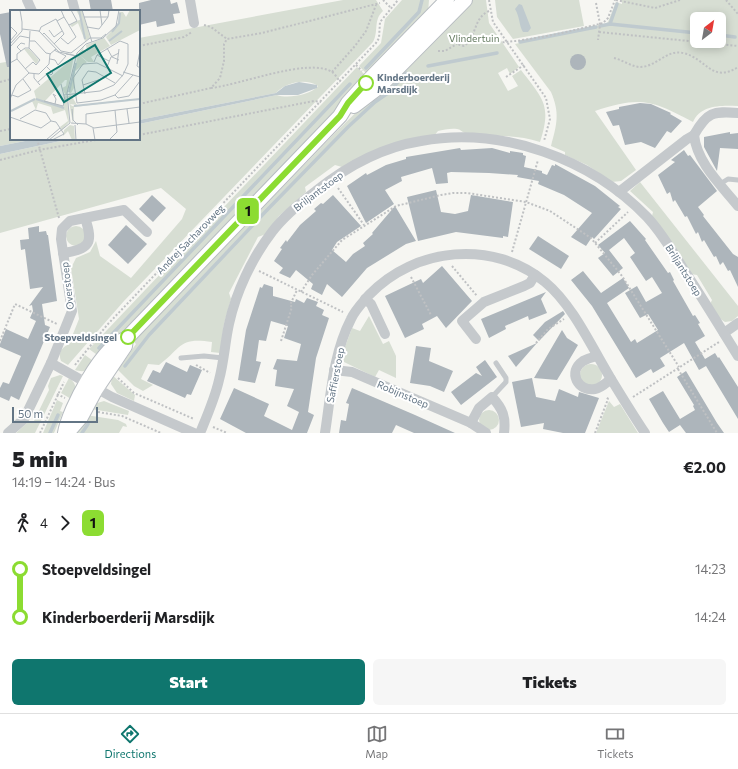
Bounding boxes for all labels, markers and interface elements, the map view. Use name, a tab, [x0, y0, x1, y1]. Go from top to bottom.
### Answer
inset map	[10, 10, 140, 140]
north arrow	[690, 12, 726, 48]
map controls	[690, 12, 726, 48]
park label: Vlindertuin	[449, 32, 499, 44]
place label: Kinderboerderij Marsdijk	[377, 71, 450, 95]
marker: Kinderboerderij Marsdijk	[358, 75, 374, 91]
street label: Briljantstoep	[291, 168, 345, 214]
line badge: 1	[235, 198, 261, 224]
street label: Andrej Sacharovweg	[154, 201, 227, 276]
text: 1	[245, 202, 251, 219]
street label: Briljantstoep	[663, 242, 705, 298]
street label: Overstoep	[58, 261, 76, 311]
marker: Stoepveldsingel	[120, 329, 136, 345]
place label: Stoepveldsingel	[44, 331, 117, 343]
street label: Saffierstoep	[324, 346, 346, 404]
street label: Robijnstoep	[375, 378, 431, 410]
scale bar	[12, 405, 98, 424]
text: 50 m	[18, 407, 43, 420]
text: 5 min	[12, 445, 68, 472]
text: €2.00	[683, 458, 726, 476]
text: 14:19 – 14:24 · Bus	[12, 474, 115, 490]
icon: walk	[12, 512, 34, 534]
icon: forward	[54, 512, 76, 534]
text: 1	[90, 514, 96, 531]
text: 4	[40, 515, 48, 531]
text: Stoepveldsingel	[42, 560, 151, 578]
text: 14:23	[695, 561, 726, 577]
text: Kinderboerderij Marsdijk	[42, 608, 215, 626]
text: 14:24	[695, 609, 726, 625]
button: Start	[12, 659, 365, 705]
button: Tickets	[373, 659, 726, 705]
tab: Directions	[105, 723, 156, 760]
tab: Map	[365, 723, 388, 760]
tab: Tickets	[597, 723, 633, 760]

